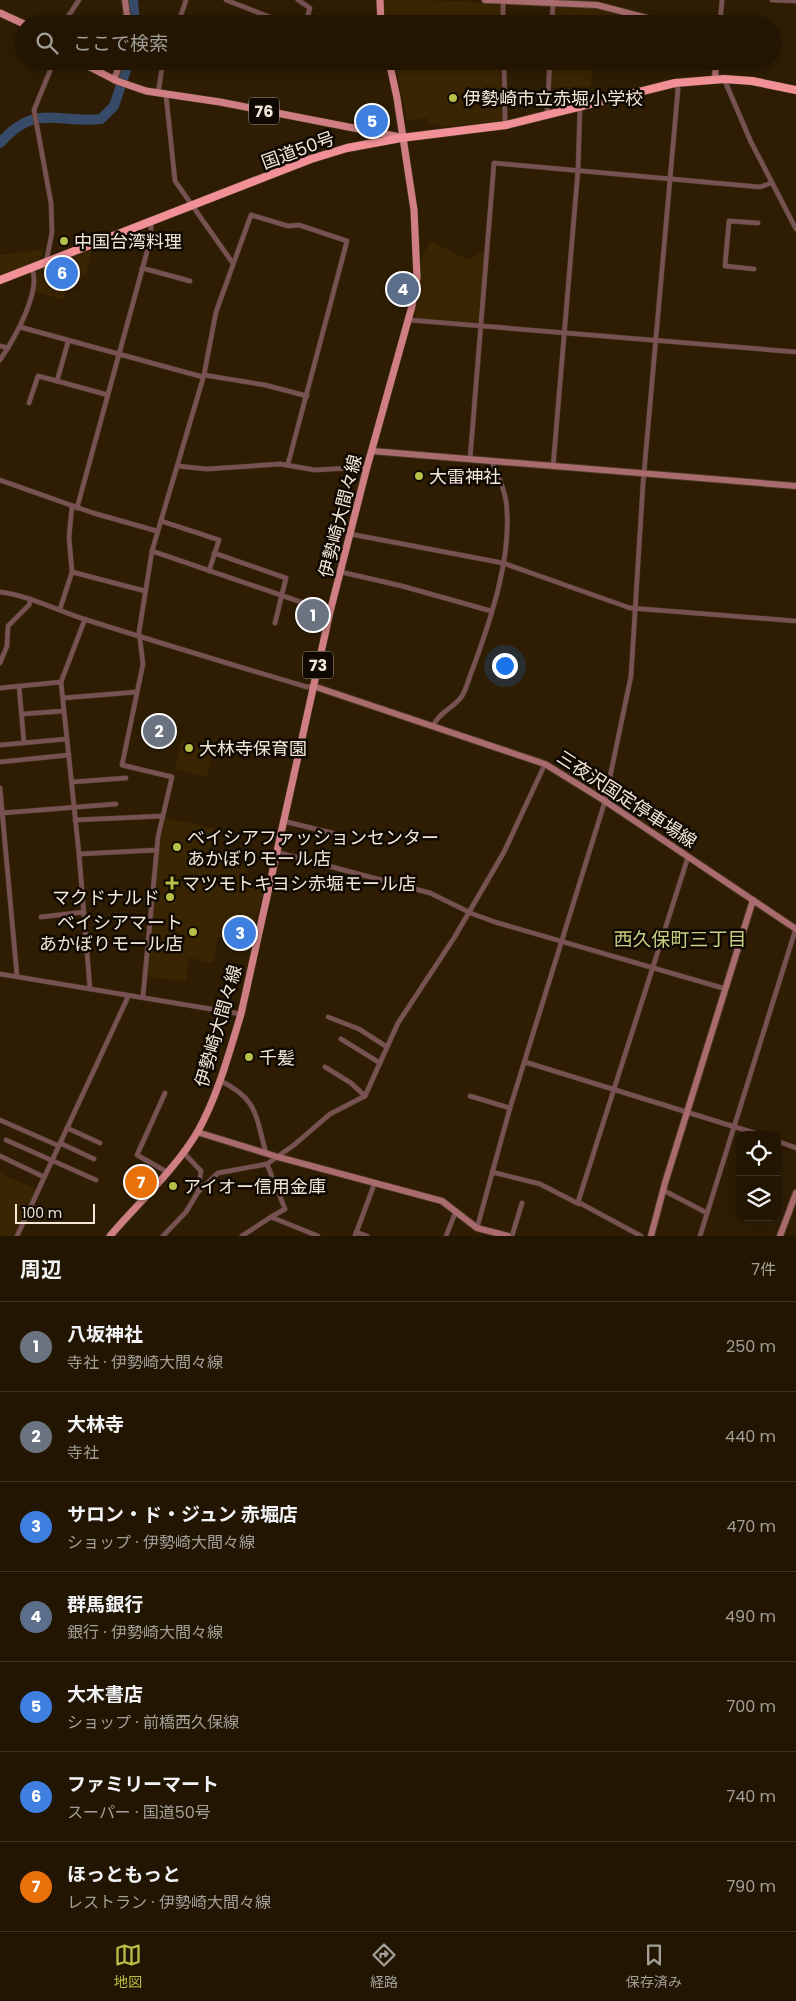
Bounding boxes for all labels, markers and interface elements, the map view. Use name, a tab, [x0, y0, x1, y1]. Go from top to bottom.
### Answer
search box	[15, 15, 781, 70]
icon: search	[33, 29, 61, 57]
text: ここで検索	[73, 30, 168, 57]
place label: 伊勢崎市立赤堀小学校	[463, 86, 643, 111]
marker: 伊勢崎市立赤堀小学校	[447, 92, 459, 104]
road number: 76	[249, 98, 279, 124]
pin: 5	[356, 102, 388, 140]
street label: 国道50号	[258, 125, 338, 175]
place label: 中国台湾料理	[74, 229, 182, 254]
marker: 中国台湾料理	[58, 235, 70, 247]
pin: 6	[46, 254, 78, 292]
pin: 4	[387, 270, 419, 308]
street label: 伊勢崎大間々線	[313, 452, 367, 580]
place label: 大雷神社	[429, 464, 501, 489]
marker: 大雷神社	[413, 470, 425, 482]
pin: 1	[297, 596, 329, 634]
road number: 73	[303, 652, 333, 678]
your location	[492, 653, 518, 679]
pin: 2	[143, 712, 175, 750]
place label: 大林寺保育園	[199, 736, 307, 761]
marker: 大林寺保育園	[183, 742, 195, 754]
street label: 三夜沢国定停車場線	[552, 744, 702, 854]
place label: ベイシアファッションセンター あかぼりモール店	[187, 825, 439, 871]
marker: ベイシアファッションセンター あかぼりモール店	[171, 841, 183, 853]
place label: マツモトキヨシ赤堀モール店	[182, 871, 416, 896]
marker: マツモトキヨシ赤堀モール店	[166, 877, 178, 889]
place label: マクドナルド	[52, 885, 160, 910]
marker: マクドナルド	[164, 891, 176, 903]
place label: ベイシアマート あかぼりモール店	[39, 910, 183, 956]
pin: 3	[224, 914, 256, 952]
marker: ベイシアマート あかぼりモール店	[187, 926, 199, 938]
district label: 西久保町三丁目	[613, 926, 747, 953]
street label: 伊勢崎大間々線	[189, 962, 247, 1090]
place label: 千髪	[259, 1045, 295, 1070]
marker: 千髪	[243, 1051, 255, 1063]
map controls	[736, 1131, 781, 1221]
button: locate	[736, 1131, 781, 1176]
pin: 7	[125, 1163, 157, 1201]
place label: アイオー信用金庫	[183, 1174, 326, 1199]
button: layers	[736, 1176, 781, 1221]
marker: アイオー信用金庫	[167, 1180, 179, 1192]
scale bar	[15, 1201, 95, 1224]
text: 100 m	[22, 1203, 62, 1223]
text: 周辺	[20, 1255, 62, 1284]
text: 7件	[751, 1258, 776, 1281]
text: 八坂神社	[67, 1321, 143, 1348]
text: 1	[33, 1335, 39, 1358]
text: 250 m	[726, 1335, 776, 1358]
text: 寺社 · 伊勢崎大間々線	[67, 1351, 223, 1374]
text: 大林寺	[67, 1411, 124, 1438]
text: 2	[31, 1425, 41, 1448]
text: 440 m	[725, 1425, 776, 1448]
text: 寺社	[67, 1441, 99, 1464]
text: サロン・ド・ジュン 赤堀店	[67, 1501, 298, 1528]
text: 3	[31, 1515, 41, 1538]
text: 470 m	[726, 1515, 776, 1538]
text: ショップ · 伊勢崎大間々線	[67, 1531, 255, 1554]
text: 群馬銀行	[67, 1591, 143, 1618]
text: 4	[31, 1605, 41, 1628]
text: 490 m	[725, 1605, 776, 1628]
text: 銀行 · 伊勢崎大間々線	[67, 1621, 223, 1644]
text: 大木書店	[67, 1681, 143, 1708]
text: 5	[31, 1695, 41, 1718]
text: 700 m	[726, 1695, 776, 1718]
text: ショップ · 前橋西久保線	[67, 1711, 239, 1734]
text: ファミリーマート	[67, 1771, 219, 1798]
text: 6	[31, 1785, 41, 1808]
text: 740 m	[726, 1785, 776, 1808]
text: スーパー · 国道50号	[67, 1801, 211, 1824]
text: ほっともっと	[67, 1861, 181, 1888]
text: 7	[32, 1875, 40, 1898]
text: 790 m	[726, 1875, 776, 1898]
text: レストラン · 伊勢崎大間々線	[67, 1891, 271, 1914]
tab: 地図	[114, 1941, 142, 1993]
tab: 経路	[370, 1941, 398, 1993]
tab: 保存済み	[626, 1941, 682, 1993]

